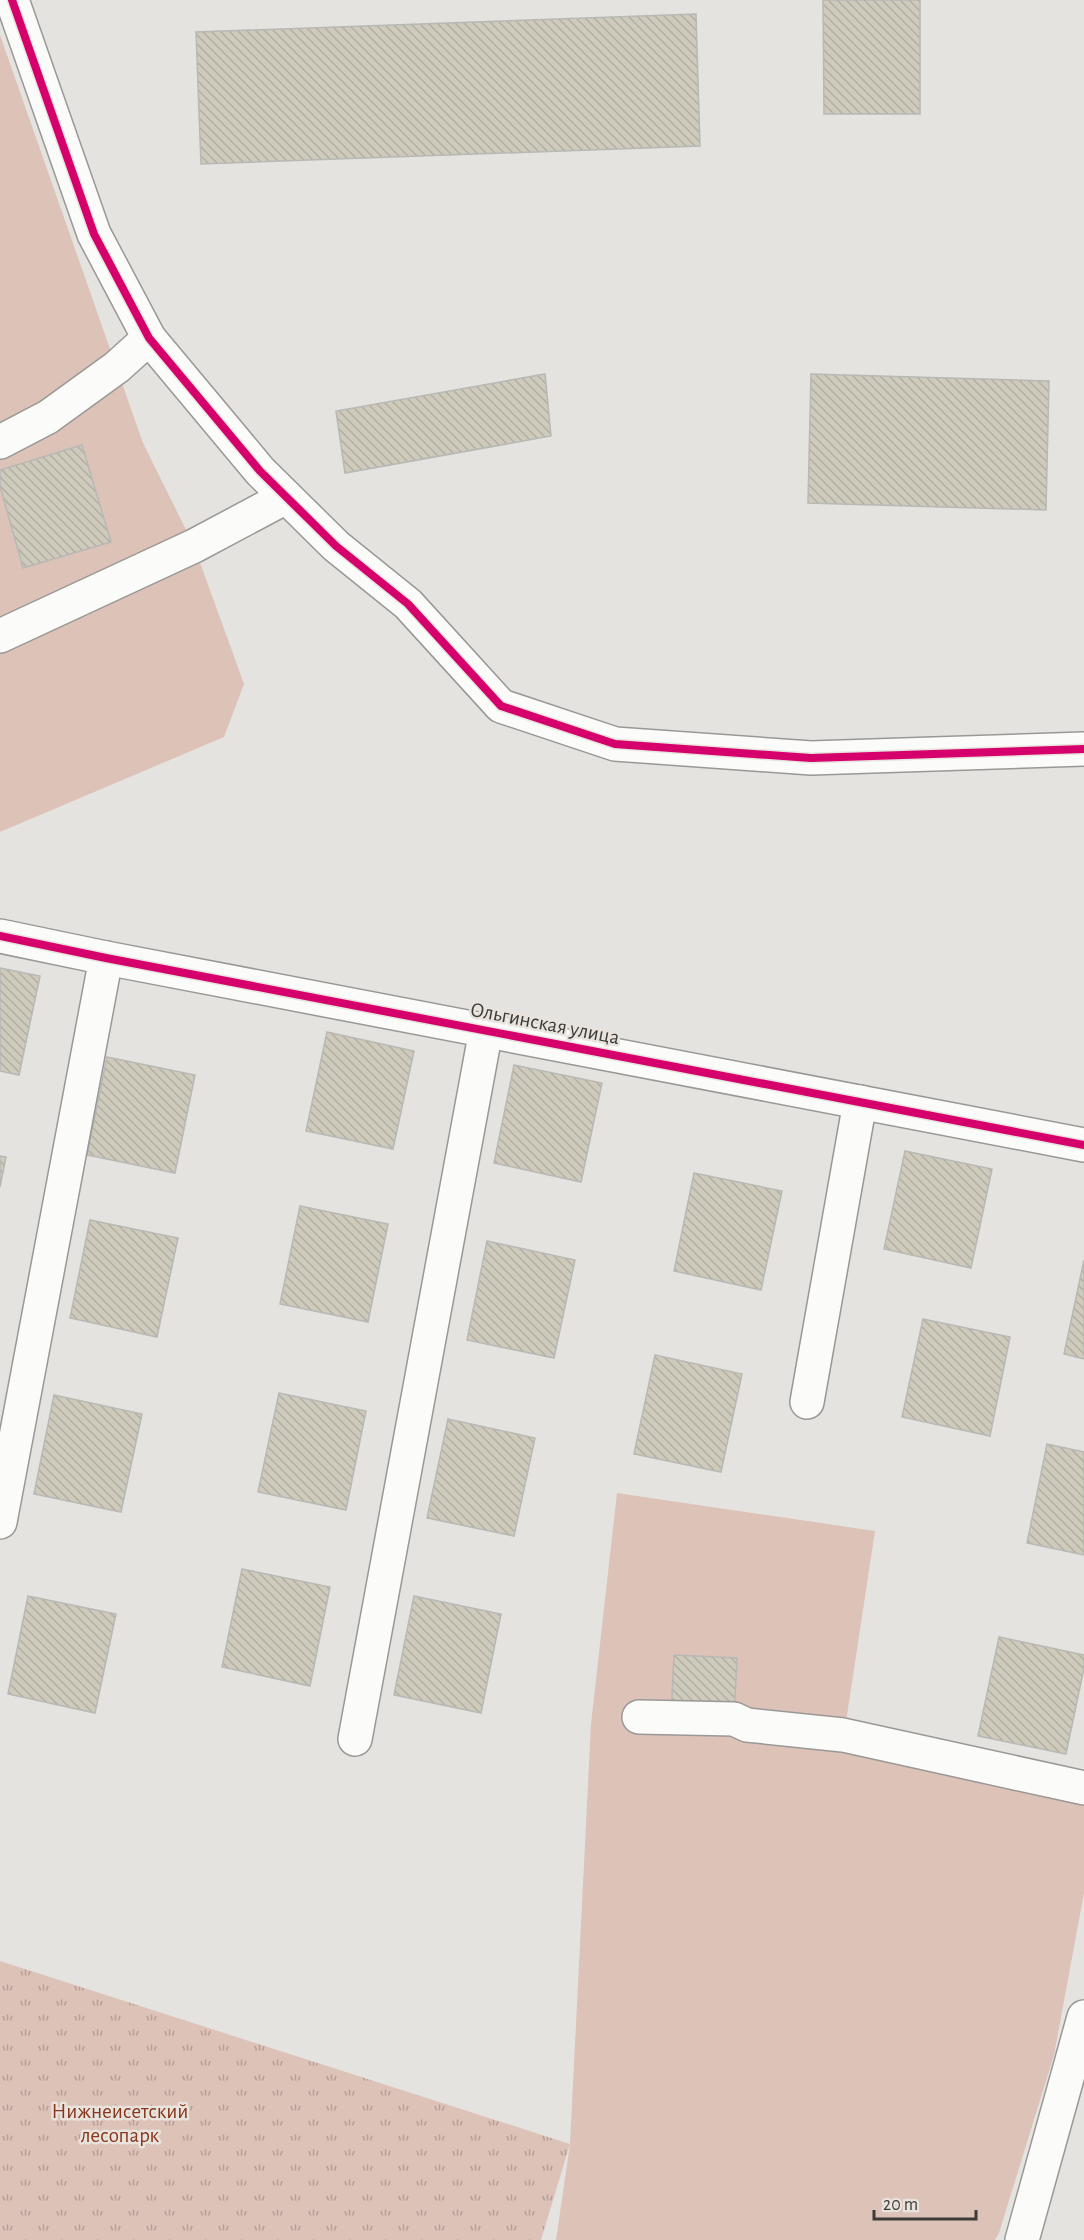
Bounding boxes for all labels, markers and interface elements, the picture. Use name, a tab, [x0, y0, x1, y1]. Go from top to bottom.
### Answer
street label: Ольгинская улица	[468, 999, 622, 1048]
park label: Нижнеисетский лесопарк	[52, 2101, 188, 2146]
scale bar	[874, 2183, 976, 2221]
text: 20 m	[883, 2196, 918, 2214]

